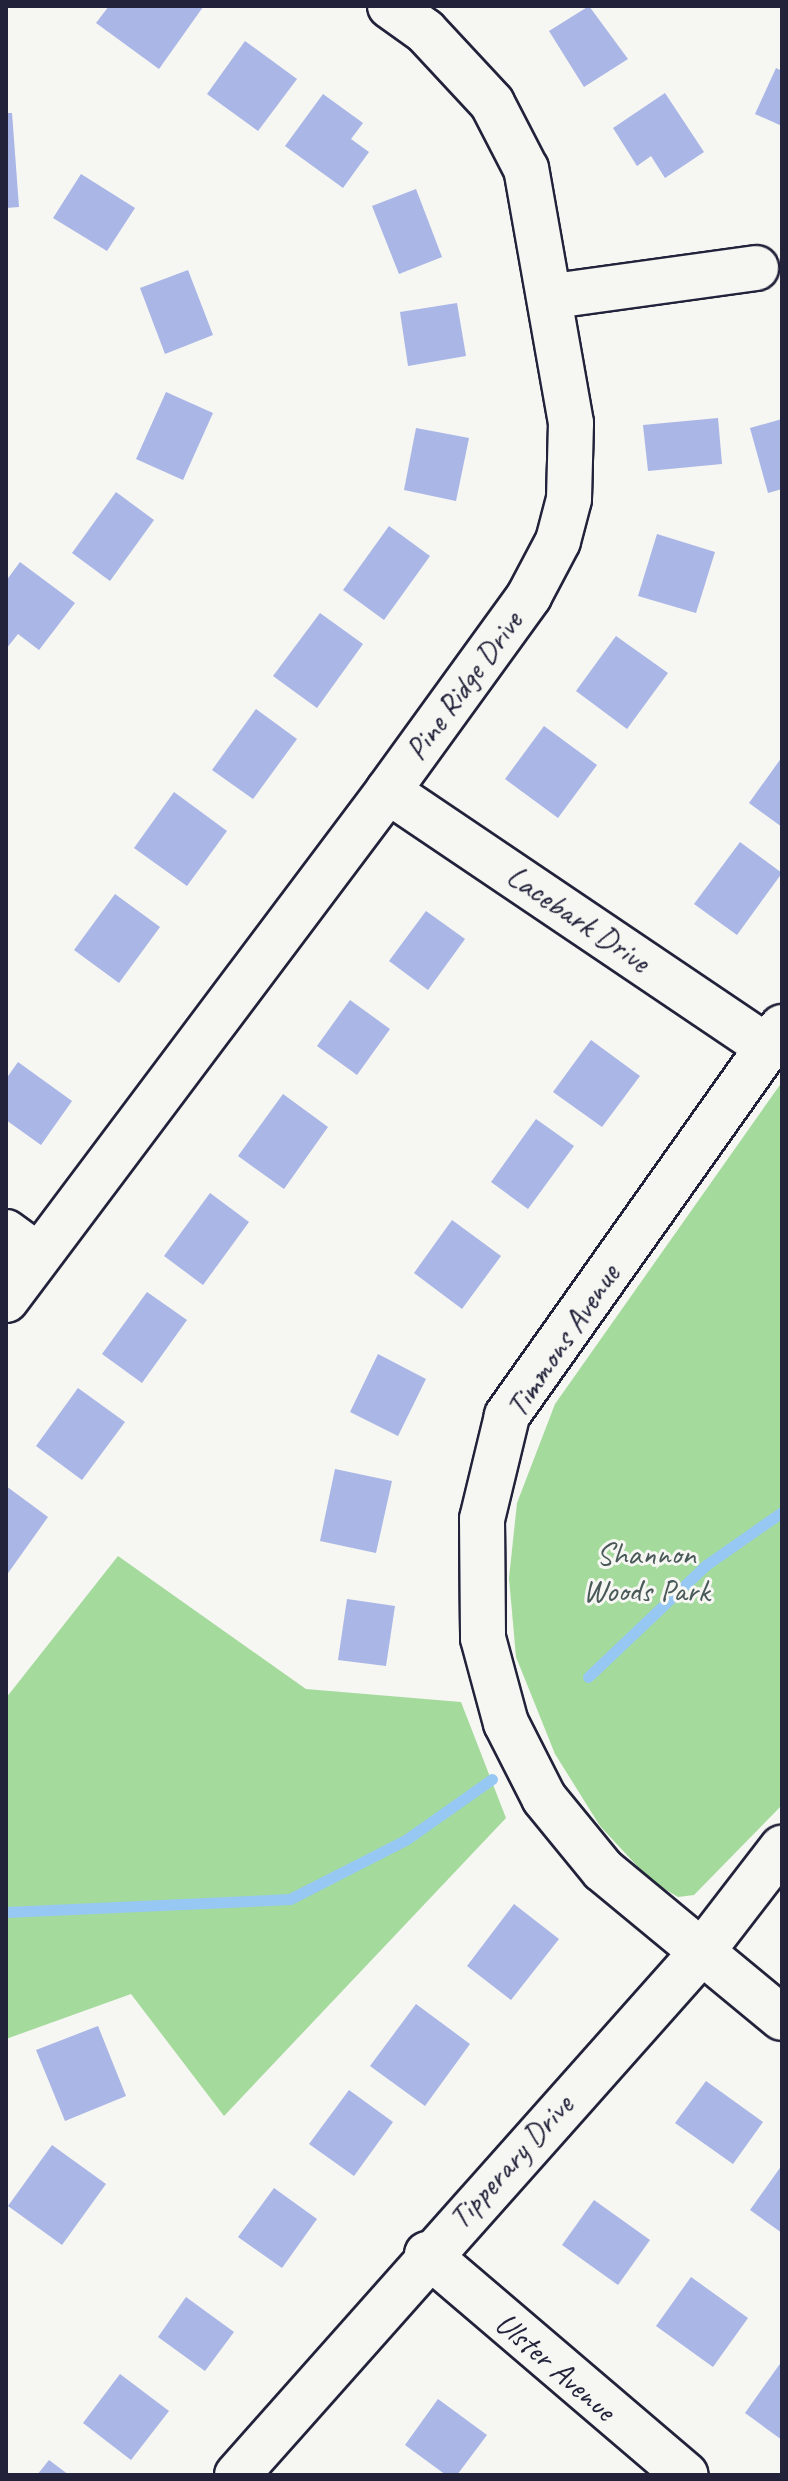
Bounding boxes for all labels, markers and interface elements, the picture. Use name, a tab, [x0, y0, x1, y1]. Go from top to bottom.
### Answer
street label: Pine Ridge Drive	[397, 603, 531, 769]
street label: Lacebark Drive	[499, 857, 657, 981]
street label: Timmons Avenue	[498, 1257, 628, 1425]
park label: Shannon Woods Park	[582, 1536, 710, 1611]
street label: Tipperary Drive	[441, 2087, 581, 2237]
street label: Ulster Avenue	[487, 2304, 623, 2430]

